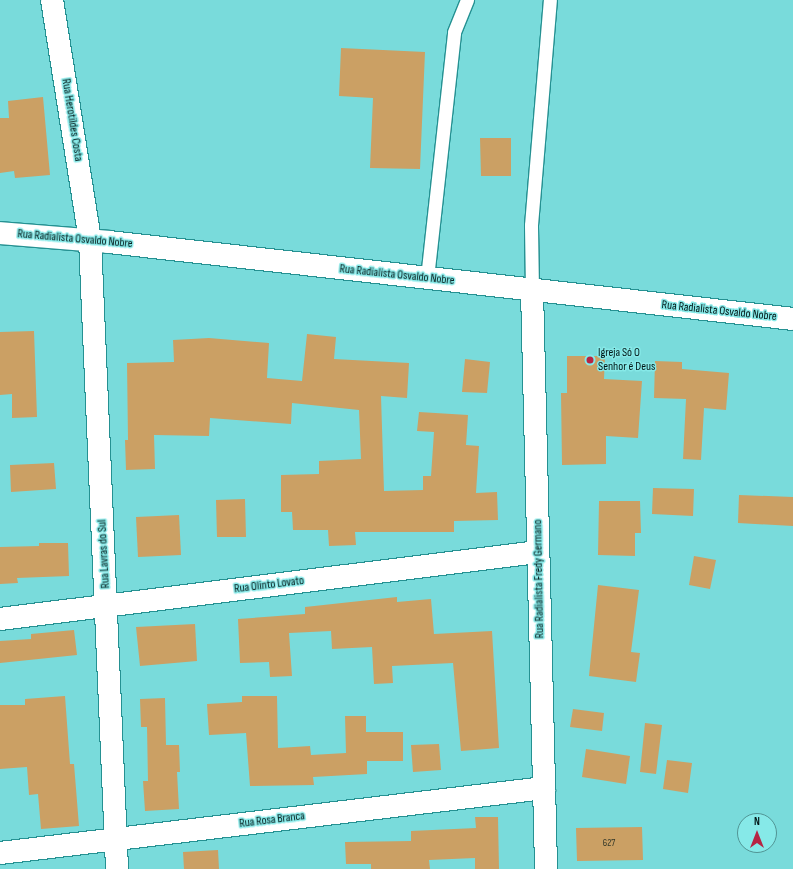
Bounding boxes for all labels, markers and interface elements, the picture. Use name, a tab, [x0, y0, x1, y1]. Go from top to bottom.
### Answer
street label: Rua Herotildes Costa	[58, 78, 86, 162]
street label: Rua Radialista Osvaldo Nobre	[17, 227, 133, 251]
street label: Rua Radialista Osvaldo Nobre	[339, 262, 455, 288]
street label: Rua Radialista Osvaldo Nobre	[661, 298, 777, 324]
place label: Igreja Só O Senhor é Deus	[598, 346, 655, 374]
marker: Igreja Só O Senhor é Deus	[585, 355, 595, 365]
street label: Rua Lavras do Sul	[95, 519, 113, 589]
street label: Rua Radialista Fredy Germano	[531, 519, 547, 639]
street label: Rua Olinto Lovato	[233, 574, 305, 596]
street label: Rua Rosa Branca	[238, 809, 306, 831]
north arrow	[737, 813, 777, 853]
text: N	[754, 815, 760, 828]
house number: 627	[603, 838, 615, 850]

